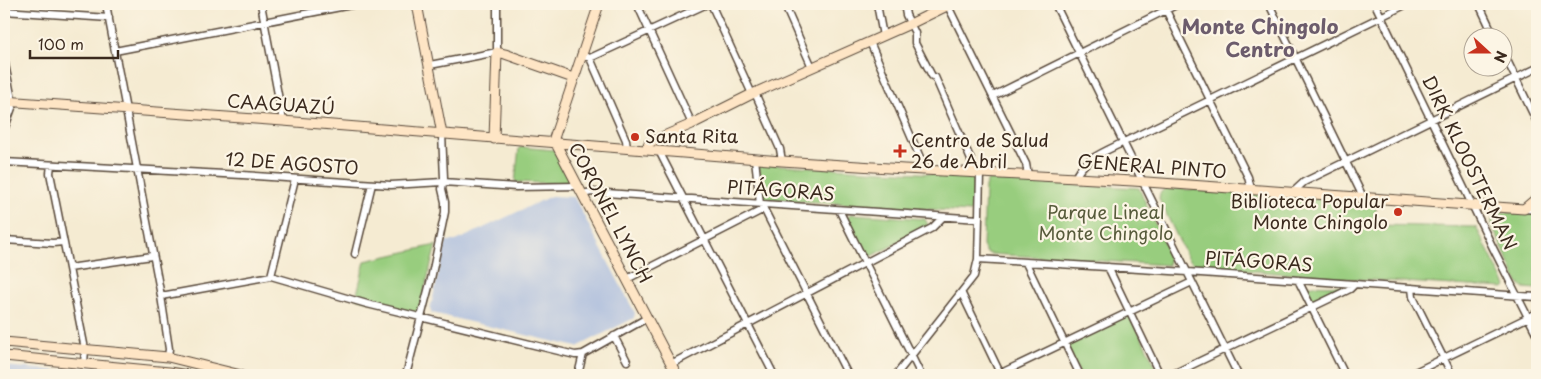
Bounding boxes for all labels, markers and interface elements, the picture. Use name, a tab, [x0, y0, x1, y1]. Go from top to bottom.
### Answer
district label: Monte Chingolo Centro	[1182, 11, 1338, 64]
scale bar	[30, 28, 118, 60]
north arrow	[1464, 28, 1514, 78]
text: 100 m	[38, 32, 84, 55]
text: N	[1489, 48, 1512, 66]
street label: DIRK KLOOSTERMAN	[1416, 70, 1524, 254]
street label: CAAGUAZÚ	[226, 86, 336, 121]
place label: Santa Rita	[645, 122, 739, 149]
place label: Centro de Salud 26 de Abril	[911, 126, 1049, 174]
marker: Santa Rita	[629, 131, 641, 143]
street label: CORONEL LYNCH	[563, 137, 660, 288]
street label: 12 DE AGOSTO	[224, 144, 360, 181]
marker: Centro de Salud 26 de Abril	[893, 144, 907, 158]
street label: GENERAL PINTO	[1076, 147, 1228, 184]
street label: PITÁGORAS	[726, 172, 836, 207]
place label: Biblioteca Popular Monte Chingolo	[1231, 187, 1389, 235]
park label: Parque Lineal Monte Chingolo	[1038, 198, 1174, 246]
marker: Biblioteca Popular Monte Chingolo	[1392, 206, 1404, 218]
street label: PITÁGORAS	[1204, 243, 1314, 278]

